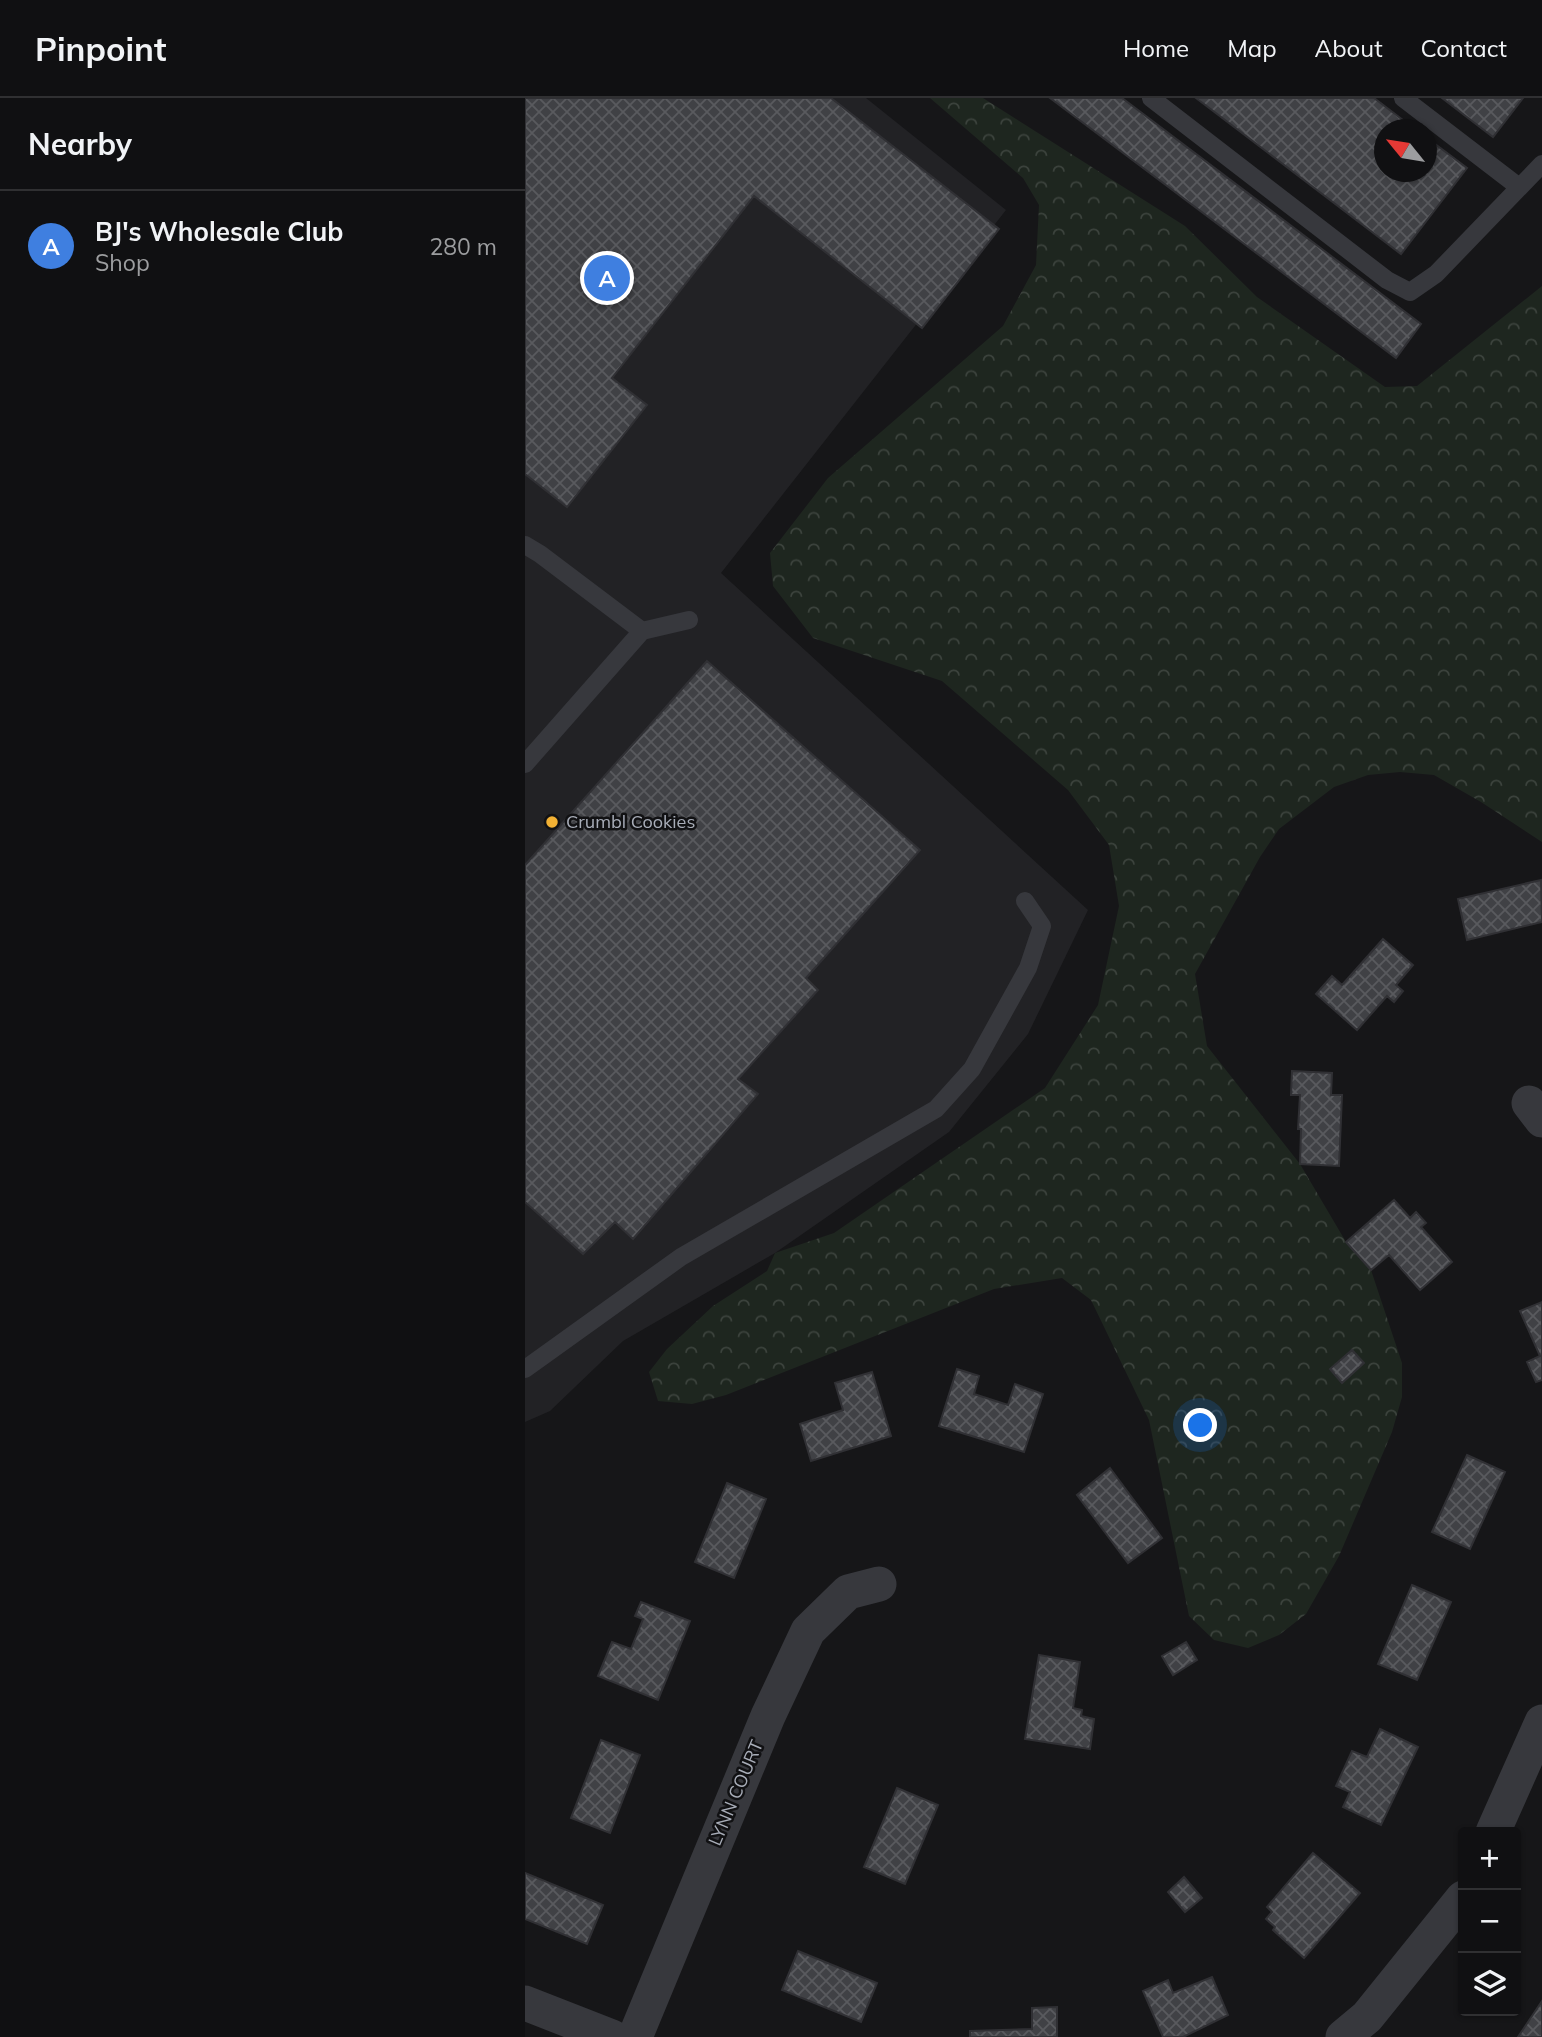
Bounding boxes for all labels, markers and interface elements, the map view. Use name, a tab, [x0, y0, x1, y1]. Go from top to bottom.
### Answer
text: Pinpoint	[35, 28, 167, 69]
text: Home	[1123, 33, 1189, 63]
text: Map	[1227, 33, 1277, 63]
text: About	[1315, 33, 1383, 63]
text: Contact	[1421, 33, 1507, 63]
north arrow	[1374, 119, 1437, 182]
text: Nearby	[28, 125, 132, 163]
text: BJ's Wholesale Club	[95, 215, 343, 248]
text: A	[42, 232, 60, 261]
text: 280 m	[429, 232, 497, 261]
text: Shop	[95, 248, 150, 277]
pin: A	[584, 252, 630, 304]
place label: Crumbl Cookies	[566, 810, 695, 833]
marker: Crumbl Cookies	[544, 814, 560, 830]
your location	[1183, 1408, 1217, 1442]
street label: LYNN COURT	[703, 1736, 768, 1849]
map controls	[1458, 1827, 1521, 2016]
button: +	[1458, 1827, 1521, 1890]
button: −	[1458, 1890, 1521, 1953]
button: layers	[1458, 1953, 1521, 2016]

